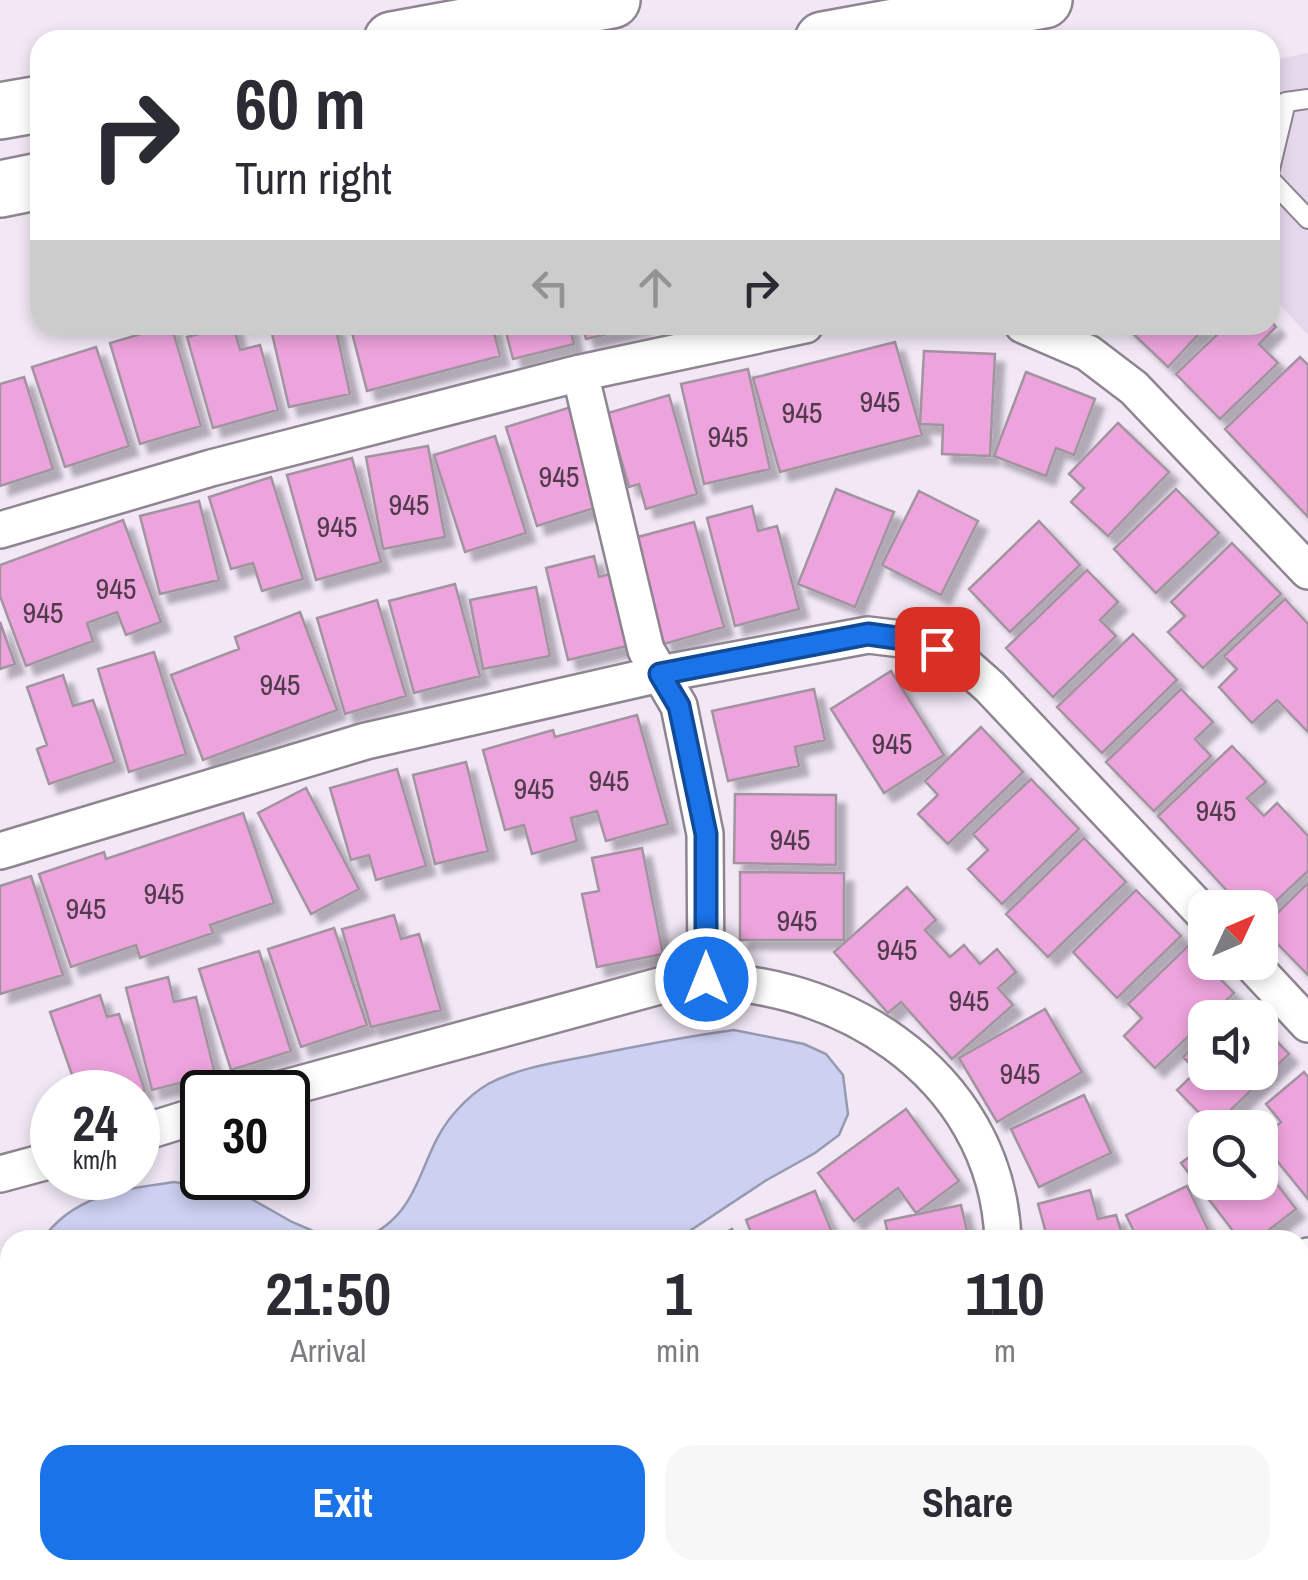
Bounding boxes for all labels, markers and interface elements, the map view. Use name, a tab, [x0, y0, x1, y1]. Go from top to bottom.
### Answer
text: 60 m	[235, 57, 366, 151]
icon: right	[70, 70, 200, 200]
text: Turn right	[235, 147, 392, 208]
icon: left	[523, 260, 578, 315]
icon: ahead	[628, 260, 683, 315]
icon: right	[733, 260, 788, 315]
house number: 945	[859, 381, 901, 421]
house number: 945	[781, 392, 823, 432]
house number: 945	[707, 416, 749, 456]
house number: 945	[538, 456, 580, 496]
house number: 945	[388, 484, 430, 524]
house number: 945	[316, 506, 358, 546]
house number: 945	[95, 568, 137, 608]
house number: 945	[22, 592, 64, 632]
pin	[895, 607, 980, 692]
icon: arrive	[910, 622, 965, 677]
house number: 945	[259, 664, 301, 704]
house number: 945	[871, 723, 913, 763]
house number: 945	[588, 760, 630, 800]
house number: 945	[513, 768, 555, 808]
house number: 945	[1195, 790, 1237, 830]
house number: 945	[769, 819, 811, 859]
house number: 945	[143, 873, 185, 913]
house number: 945	[65, 888, 107, 928]
north arrow	[1188, 890, 1278, 980]
map controls	[1188, 890, 1278, 1200]
house number: 945	[776, 900, 818, 940]
position arrow	[654, 927, 758, 1031]
house number: 945	[876, 929, 918, 969]
house number: 945	[948, 980, 990, 1020]
button: sound	[1188, 1000, 1278, 1090]
house number: 945	[999, 1053, 1041, 1093]
speed limit sign: 30	[180, 1070, 310, 1200]
text: 24	[72, 1089, 118, 1157]
button: search	[1188, 1110, 1278, 1200]
text: km/h	[73, 1143, 117, 1177]
text: 21:50	[265, 1253, 391, 1334]
text: 1	[665, 1253, 692, 1334]
text: 110	[965, 1253, 1045, 1334]
text: Arrival	[290, 1329, 366, 1372]
text: min	[656, 1329, 700, 1372]
text: m	[994, 1329, 1016, 1372]
button: Exit	[40, 1445, 645, 1560]
button: Share	[665, 1445, 1270, 1560]

